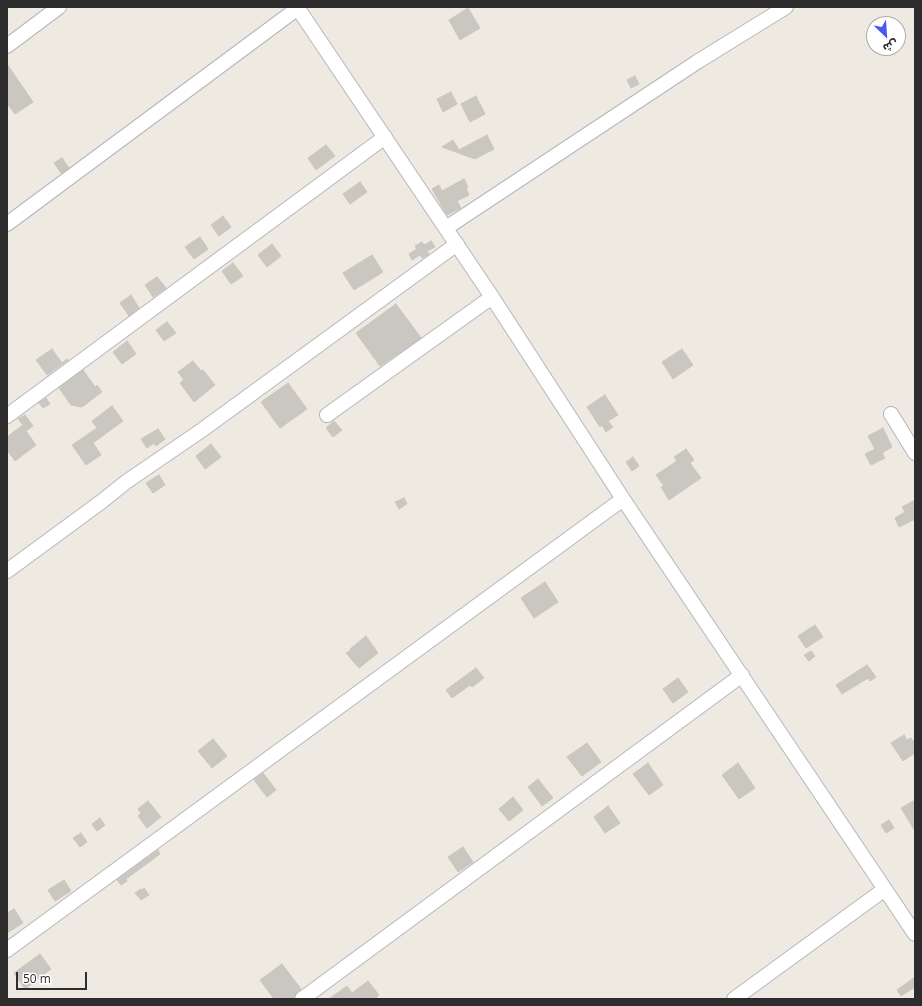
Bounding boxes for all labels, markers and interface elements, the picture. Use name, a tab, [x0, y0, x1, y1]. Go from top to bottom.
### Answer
north arrow	[866, 16, 906, 56]
text: ش	[881, 36, 901, 56]
scale bar	[18, 964, 89, 990]
text: 50 m	[23, 970, 51, 987]

